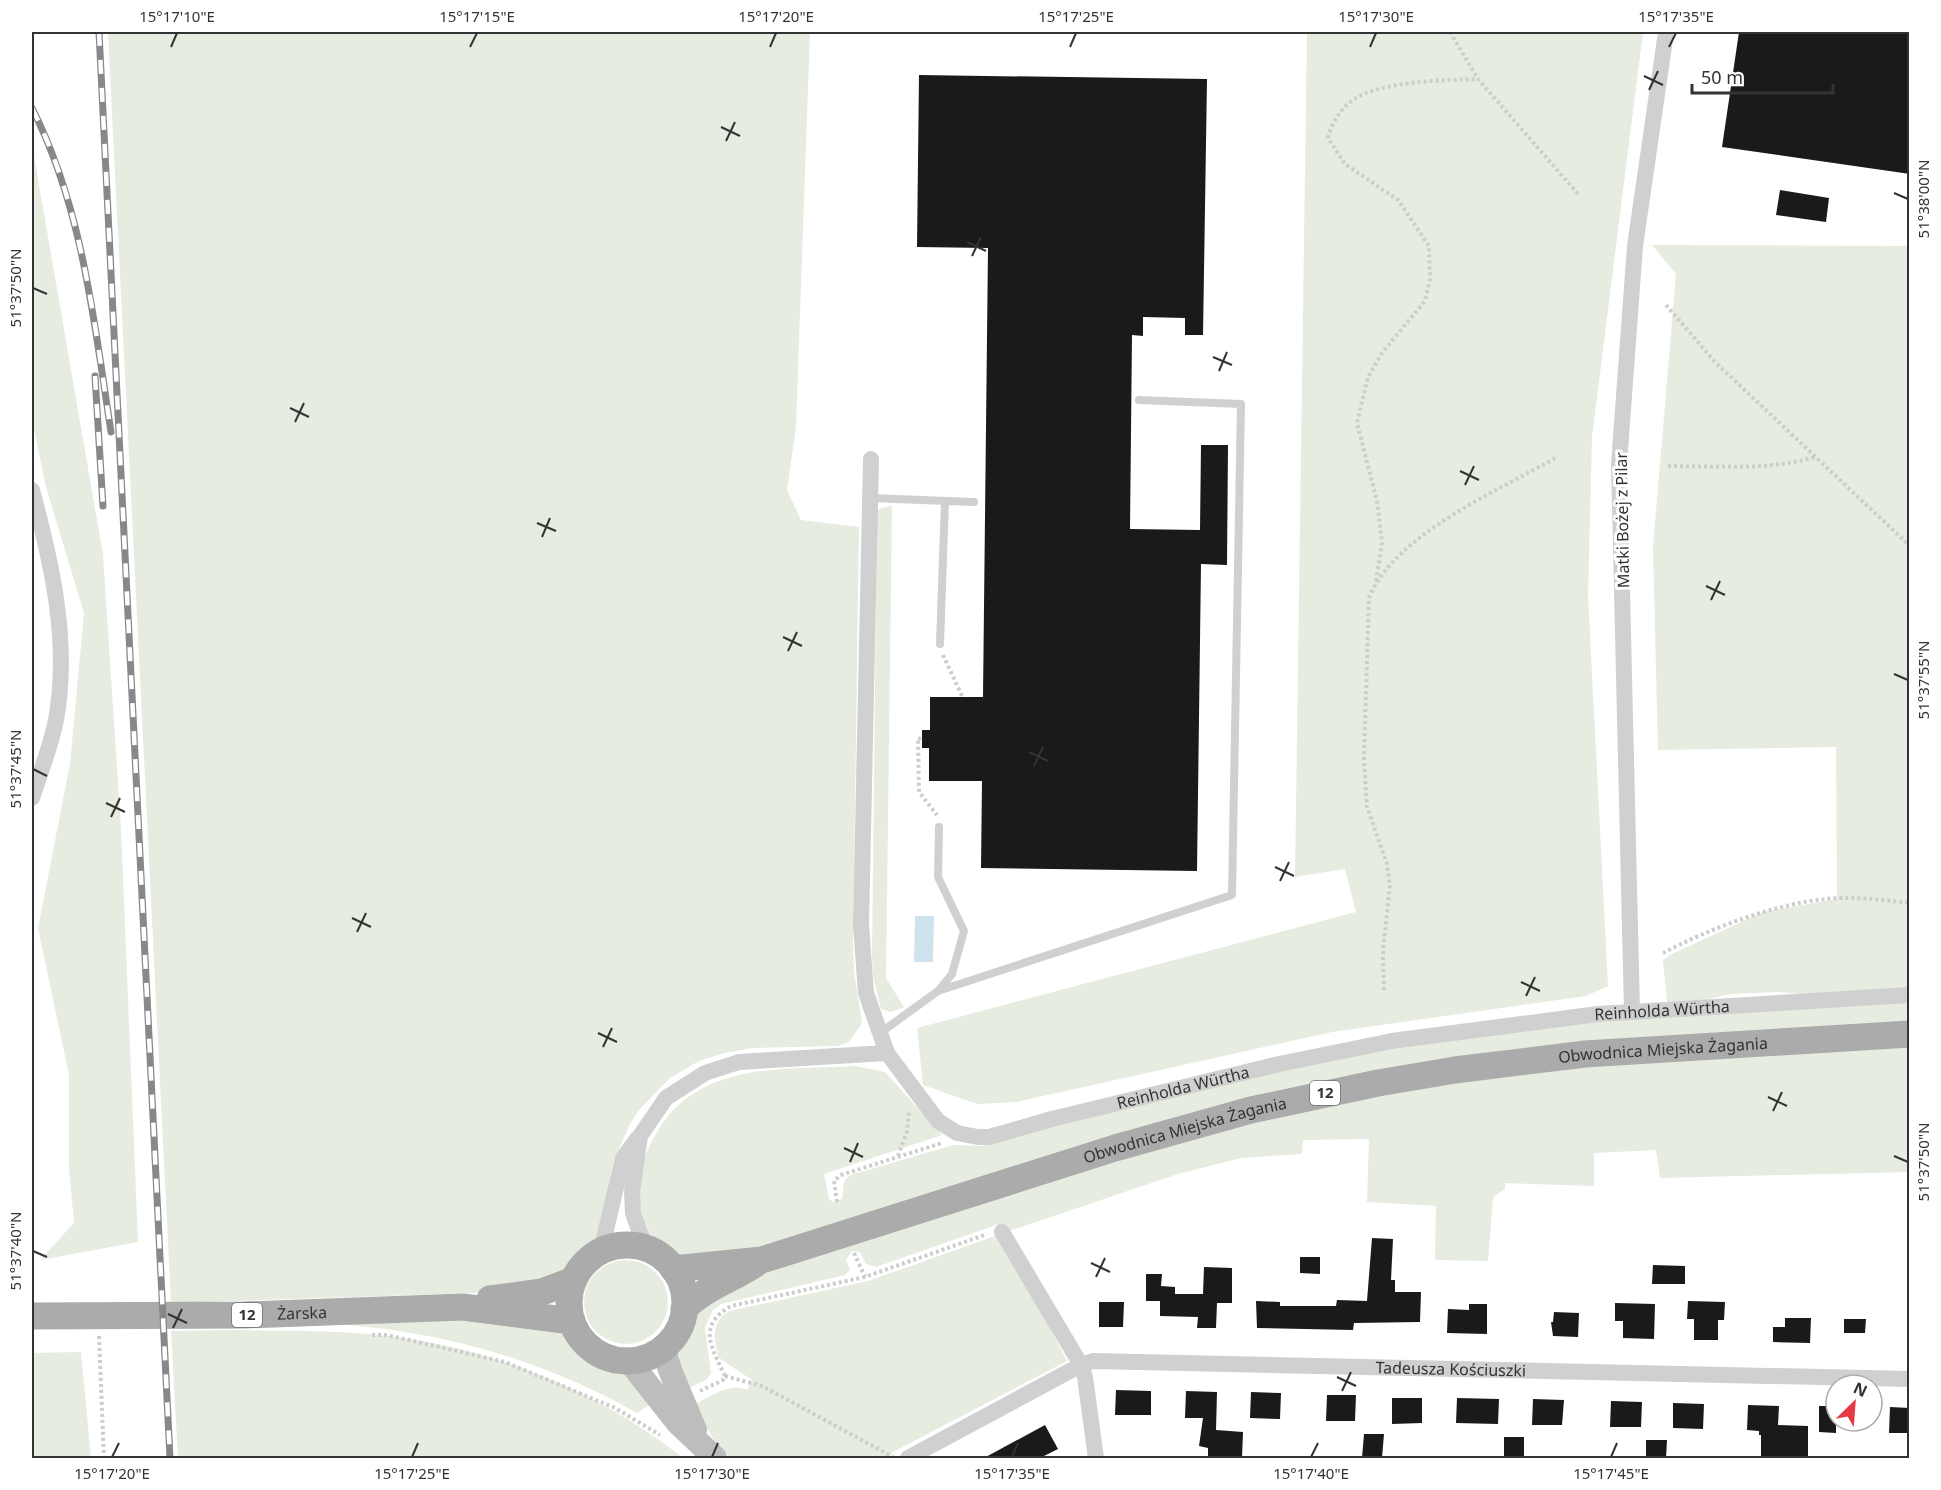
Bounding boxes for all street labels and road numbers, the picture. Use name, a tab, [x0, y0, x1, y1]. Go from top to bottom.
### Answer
street label: Matki Bożej z Pilar	[1610, 451, 1634, 588]
street label: Reinholda Würtha	[1594, 995, 1730, 1025]
street label: Obwodnica Miejska Żagania	[1557, 1032, 1769, 1068]
street label: Reinholda Würtha	[1114, 1061, 1251, 1114]
road number: 12	[1310, 1081, 1340, 1105]
street label: Obwodnica Miejska Żagania	[1080, 1092, 1289, 1168]
street label: Żarska	[277, 1301, 327, 1325]
road number: 12	[232, 1303, 262, 1327]
street label: Tadeusza Kościuszki	[1375, 1356, 1526, 1382]

